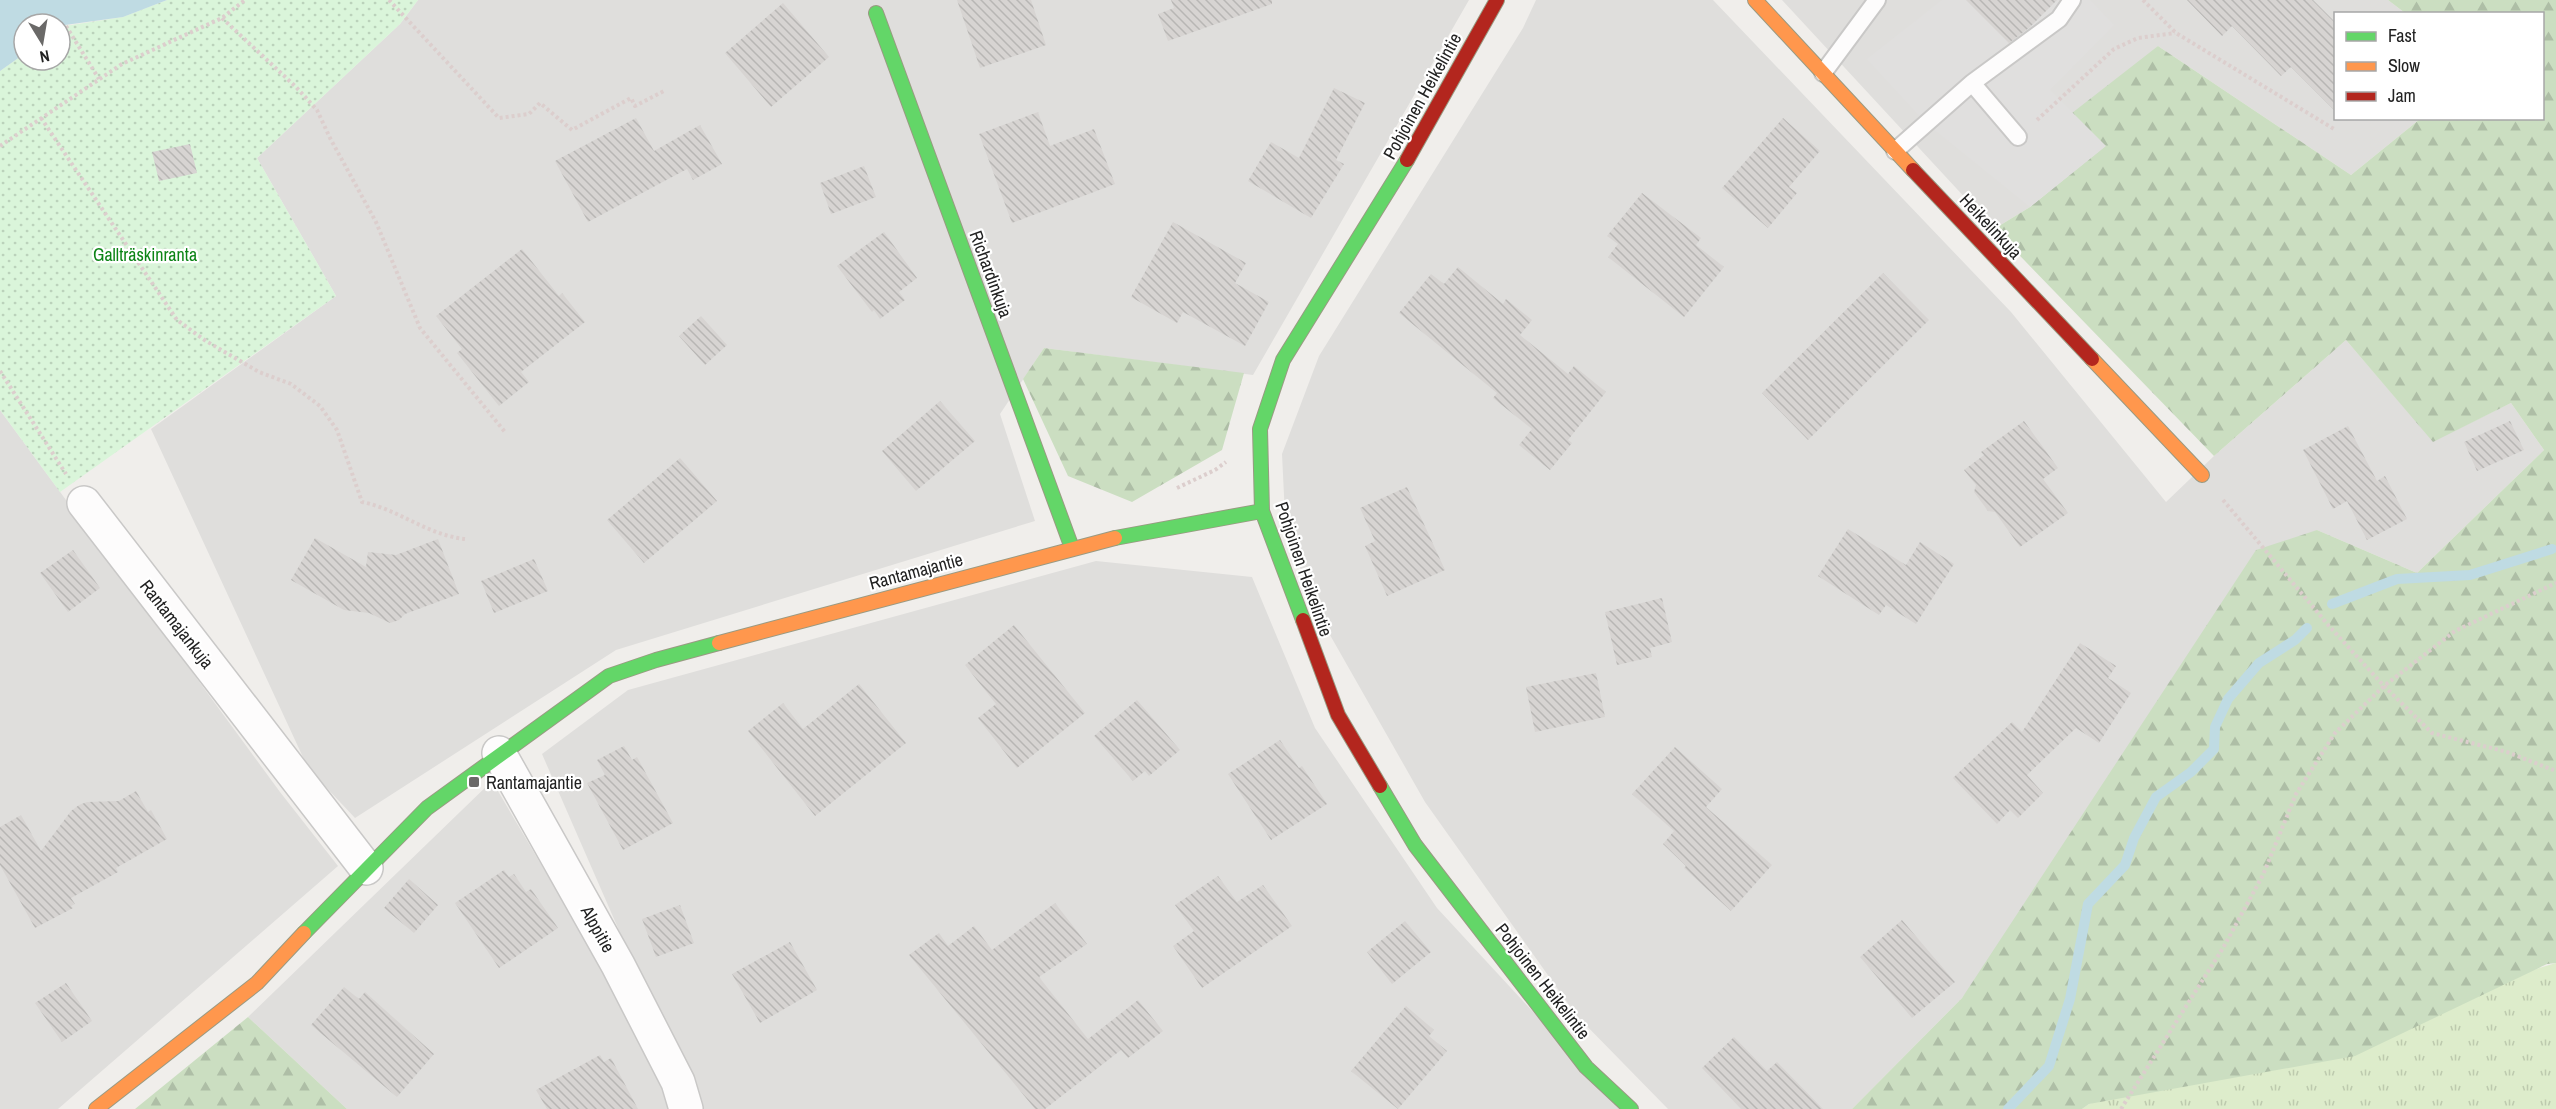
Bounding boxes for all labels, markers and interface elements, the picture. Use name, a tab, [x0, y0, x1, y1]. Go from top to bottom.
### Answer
north arrow	[12, 12, 72, 72]
legend	[2334, 12, 2544, 120]
text: Fast	[2388, 23, 2416, 48]
street label: Pohjoinen Heikelintie	[1377, 28, 1467, 164]
text: N	[38, 45, 52, 68]
text: Slow	[2388, 53, 2420, 78]
text: Jam	[2388, 83, 2416, 108]
street label: Heikelinkuja	[1954, 188, 2028, 264]
street label: Richardinkuja	[964, 227, 1018, 321]
park label: Gallträskinranta	[93, 242, 197, 267]
street label: Pohjoinen Heikelintie	[1269, 498, 1339, 640]
street label: Rantamajantie	[866, 547, 966, 595]
street label: Rantamajankuja	[134, 574, 220, 674]
place label: Rantamajantie	[486, 770, 582, 795]
marker: Rantamajantie	[467, 775, 481, 789]
street label: Alppitie	[574, 900, 621, 957]
street label: Pohjoinen Heikelintie	[1490, 918, 1596, 1044]

